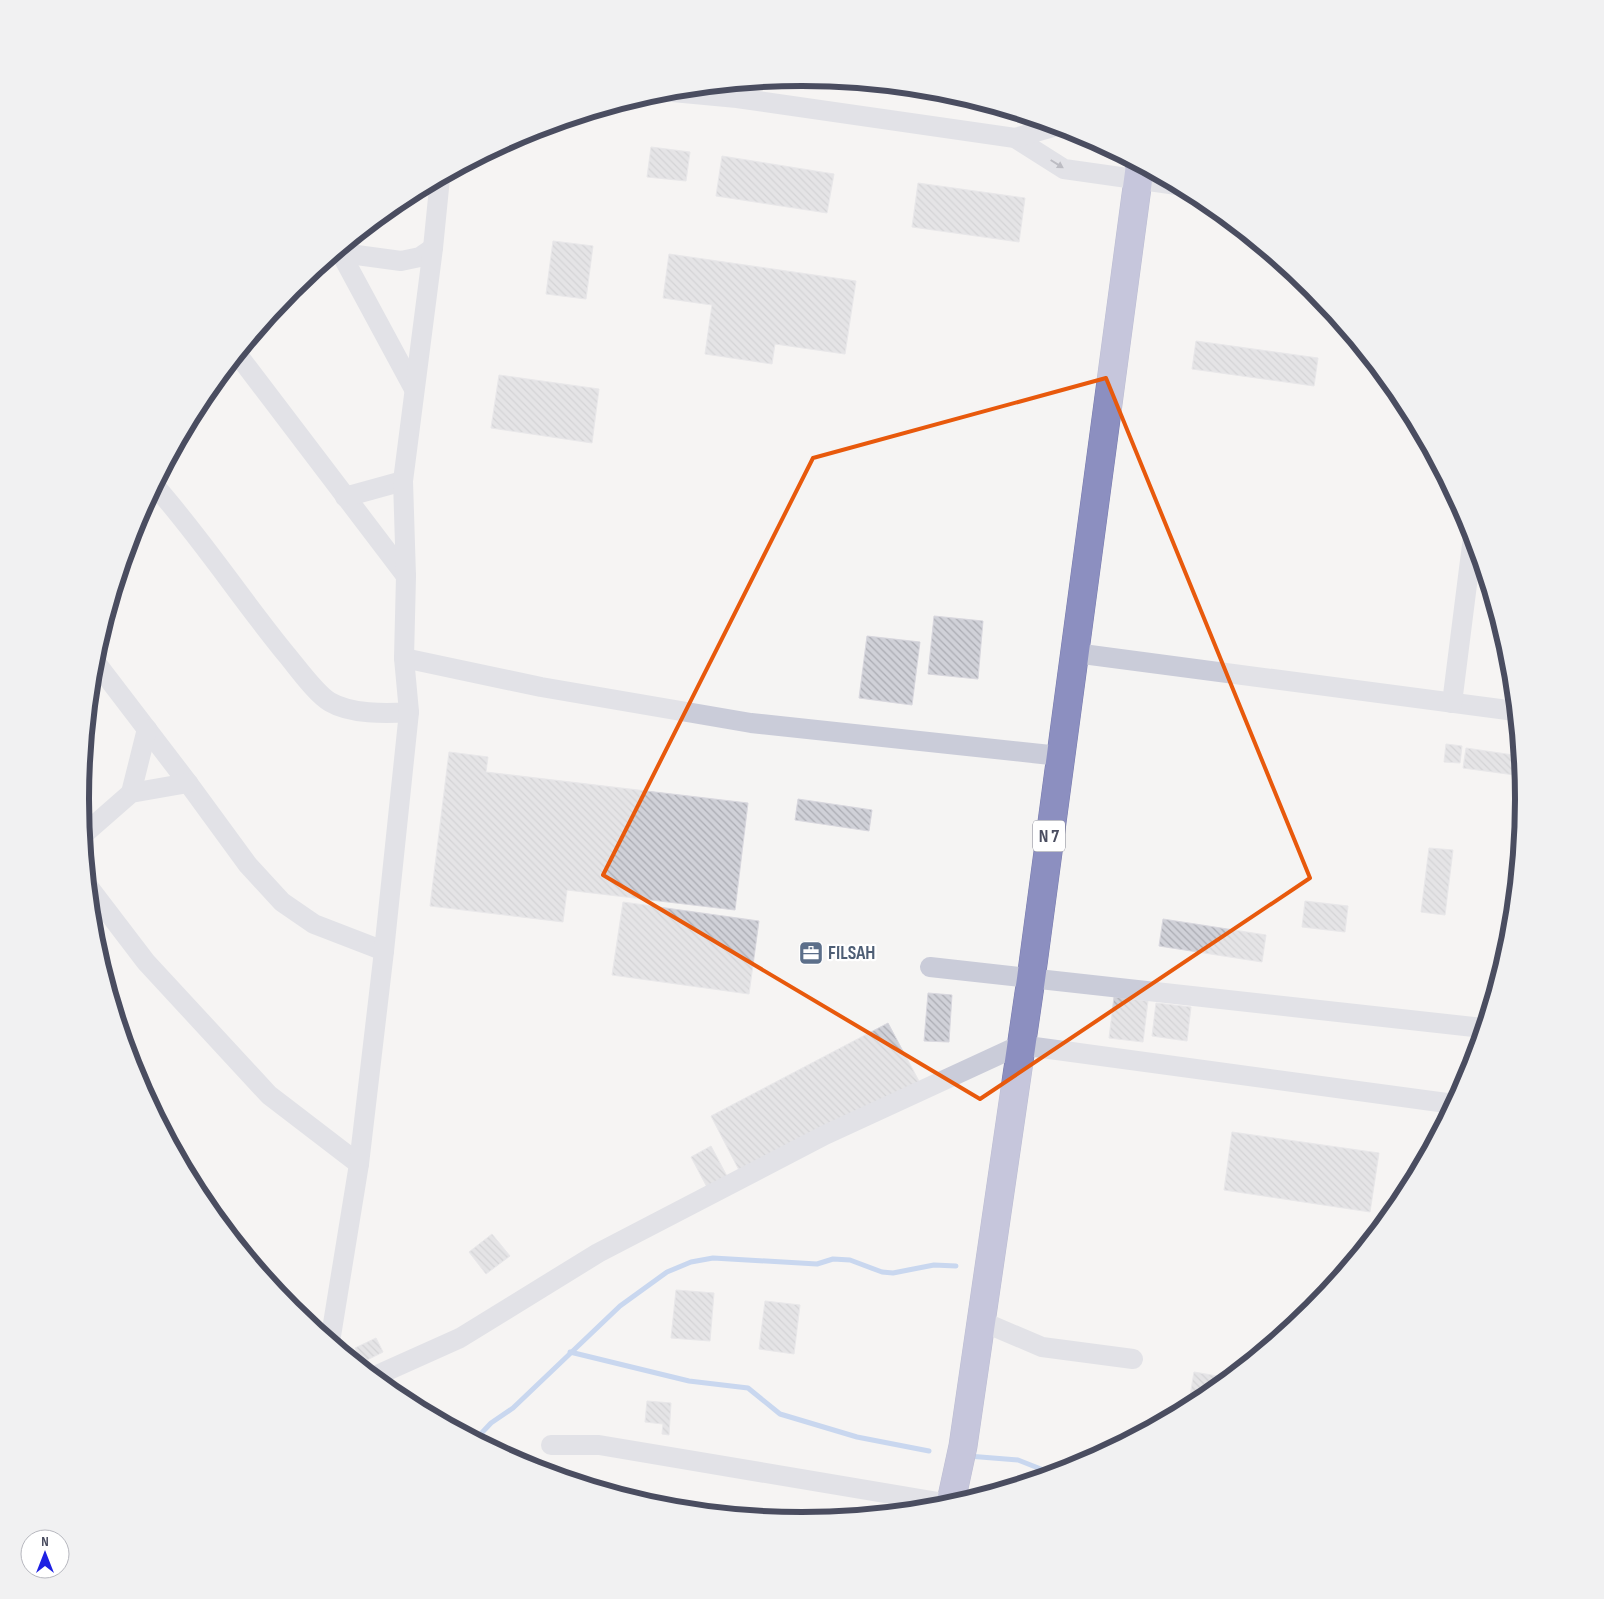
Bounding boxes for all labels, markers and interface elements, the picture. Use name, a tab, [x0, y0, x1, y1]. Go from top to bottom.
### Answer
one-way arrow	[1050, 159, 1063, 169]
road number: N 7	[1033, 820, 1065, 851]
office icon: FILSAH	[798, 940, 824, 966]
place label: FILSAH	[828, 942, 875, 965]
north arrow	[20, 1529, 70, 1579]
text: N	[41, 1533, 49, 1550]

